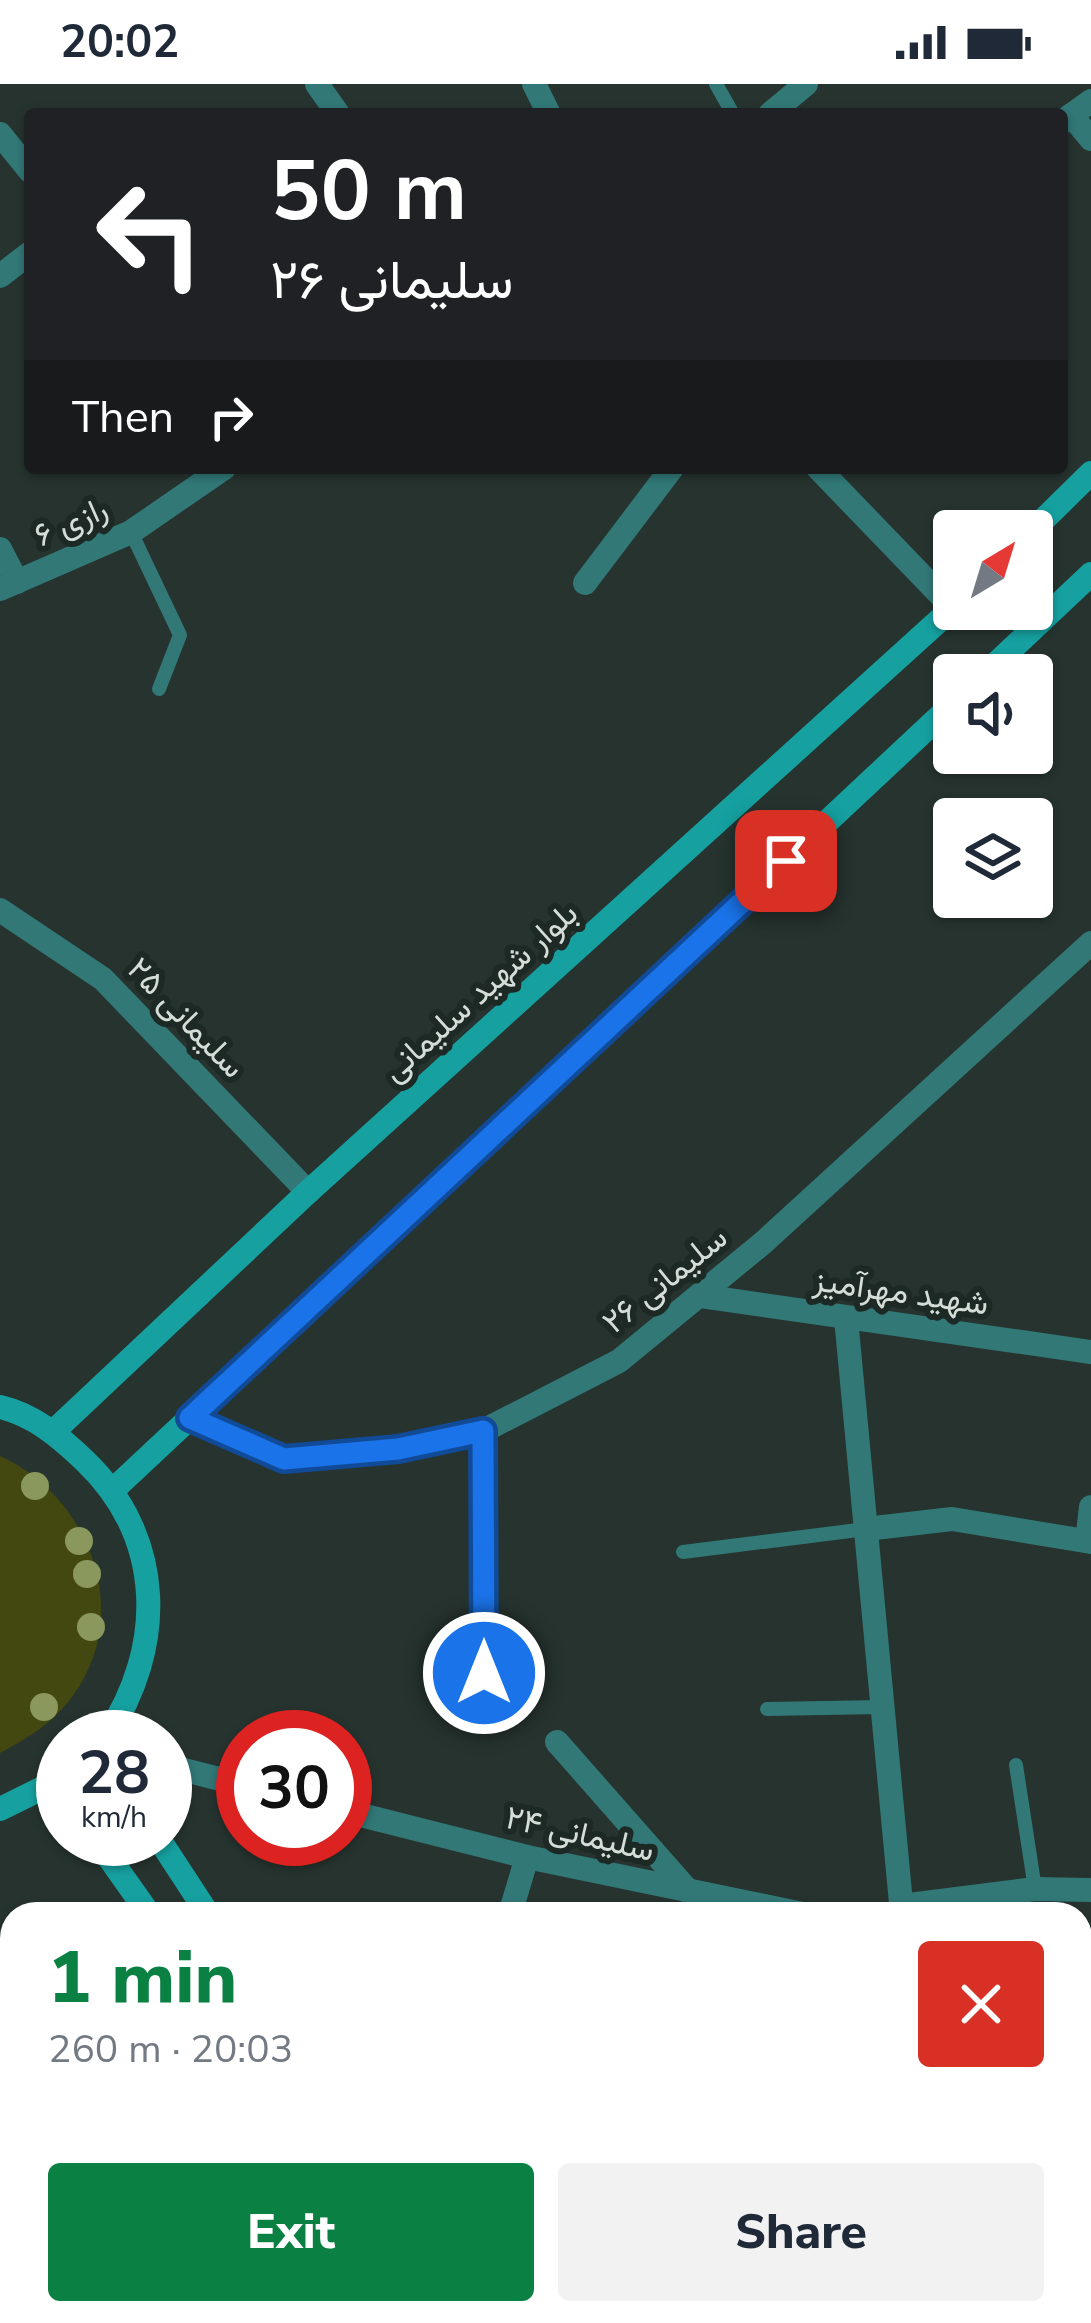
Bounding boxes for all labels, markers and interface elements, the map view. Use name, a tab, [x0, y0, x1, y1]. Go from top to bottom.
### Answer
text: 20:02	[60, 12, 179, 73]
text: 50 m	[270, 134, 467, 249]
icon: left	[72, 156, 228, 312]
text: سلیمانی ۲۶	[270, 243, 513, 317]
icon: right	[198, 384, 264, 450]
text: Then	[72, 387, 174, 448]
street label: رازی ۶	[27, 486, 115, 558]
north arrow	[933, 510, 1053, 630]
map controls	[933, 510, 1053, 918]
button: sound	[933, 654, 1053, 774]
button: layers	[933, 798, 1053, 918]
pin	[735, 810, 837, 912]
icon: arrive	[753, 828, 819, 894]
street label: بلوار شهید سلیمانی	[372, 892, 588, 1092]
street label: سلیمانی ۲۵	[117, 948, 255, 1088]
street label: سلیمانی ۲۶	[593, 1216, 737, 1344]
street label: شهید مهرآمیز	[810, 1257, 991, 1327]
position arrow	[421, 1610, 547, 1736]
speed limit sign: 30	[216, 1710, 372, 1866]
text: 28	[78, 1732, 150, 1814]
street label: سلیمانی ۲۴	[501, 1795, 659, 1873]
text: km/h	[81, 1797, 147, 1838]
text: 1 min	[48, 1929, 237, 2027]
button: close	[918, 1941, 1044, 2067]
text: 260 m · 20:03	[48, 2023, 293, 2076]
button: Exit	[48, 2163, 534, 2301]
button: Share	[558, 2163, 1044, 2301]

